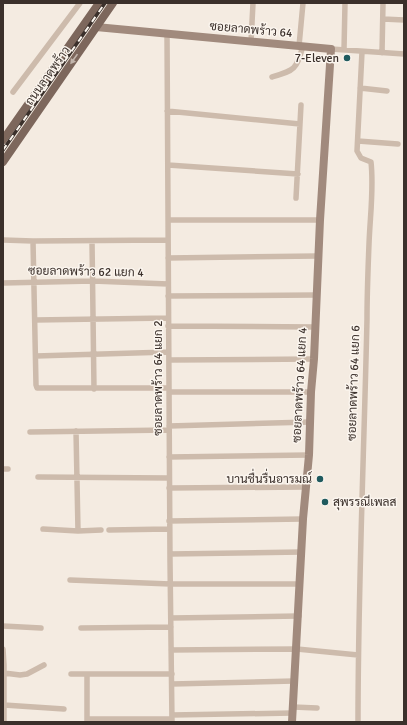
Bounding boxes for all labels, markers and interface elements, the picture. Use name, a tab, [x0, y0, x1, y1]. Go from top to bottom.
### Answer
street label: ซอยลาดพร้าว 64	[209, 19, 294, 41]
street label: ถนนลาดพร้าว	[22, 44, 74, 108]
place label: 7-Eleven	[294, 51, 339, 66]
marker: 7-Eleven	[342, 53, 352, 63]
one-way arrow	[70, 54, 78, 65]
street label: ซอยลาดพร้าว 62 แยก 4	[28, 263, 144, 281]
street label: ซอยลาดพร้าว 64 แยก 2	[151, 320, 166, 436]
street label: ซอยลาดพร้าว 64 แยก 6	[344, 325, 364, 441]
street label: ซอยลาดพร้าว 64 แยก 4	[289, 326, 311, 443]
place label: บานชื่นรื่นอารมณ์	[226, 468, 312, 487]
marker: บานชื่นรื่นอารมณ์	[315, 474, 325, 484]
place label: สุพรรณีเพลส	[333, 494, 397, 511]
marker: สุพรรณีเพลส	[320, 497, 330, 507]

